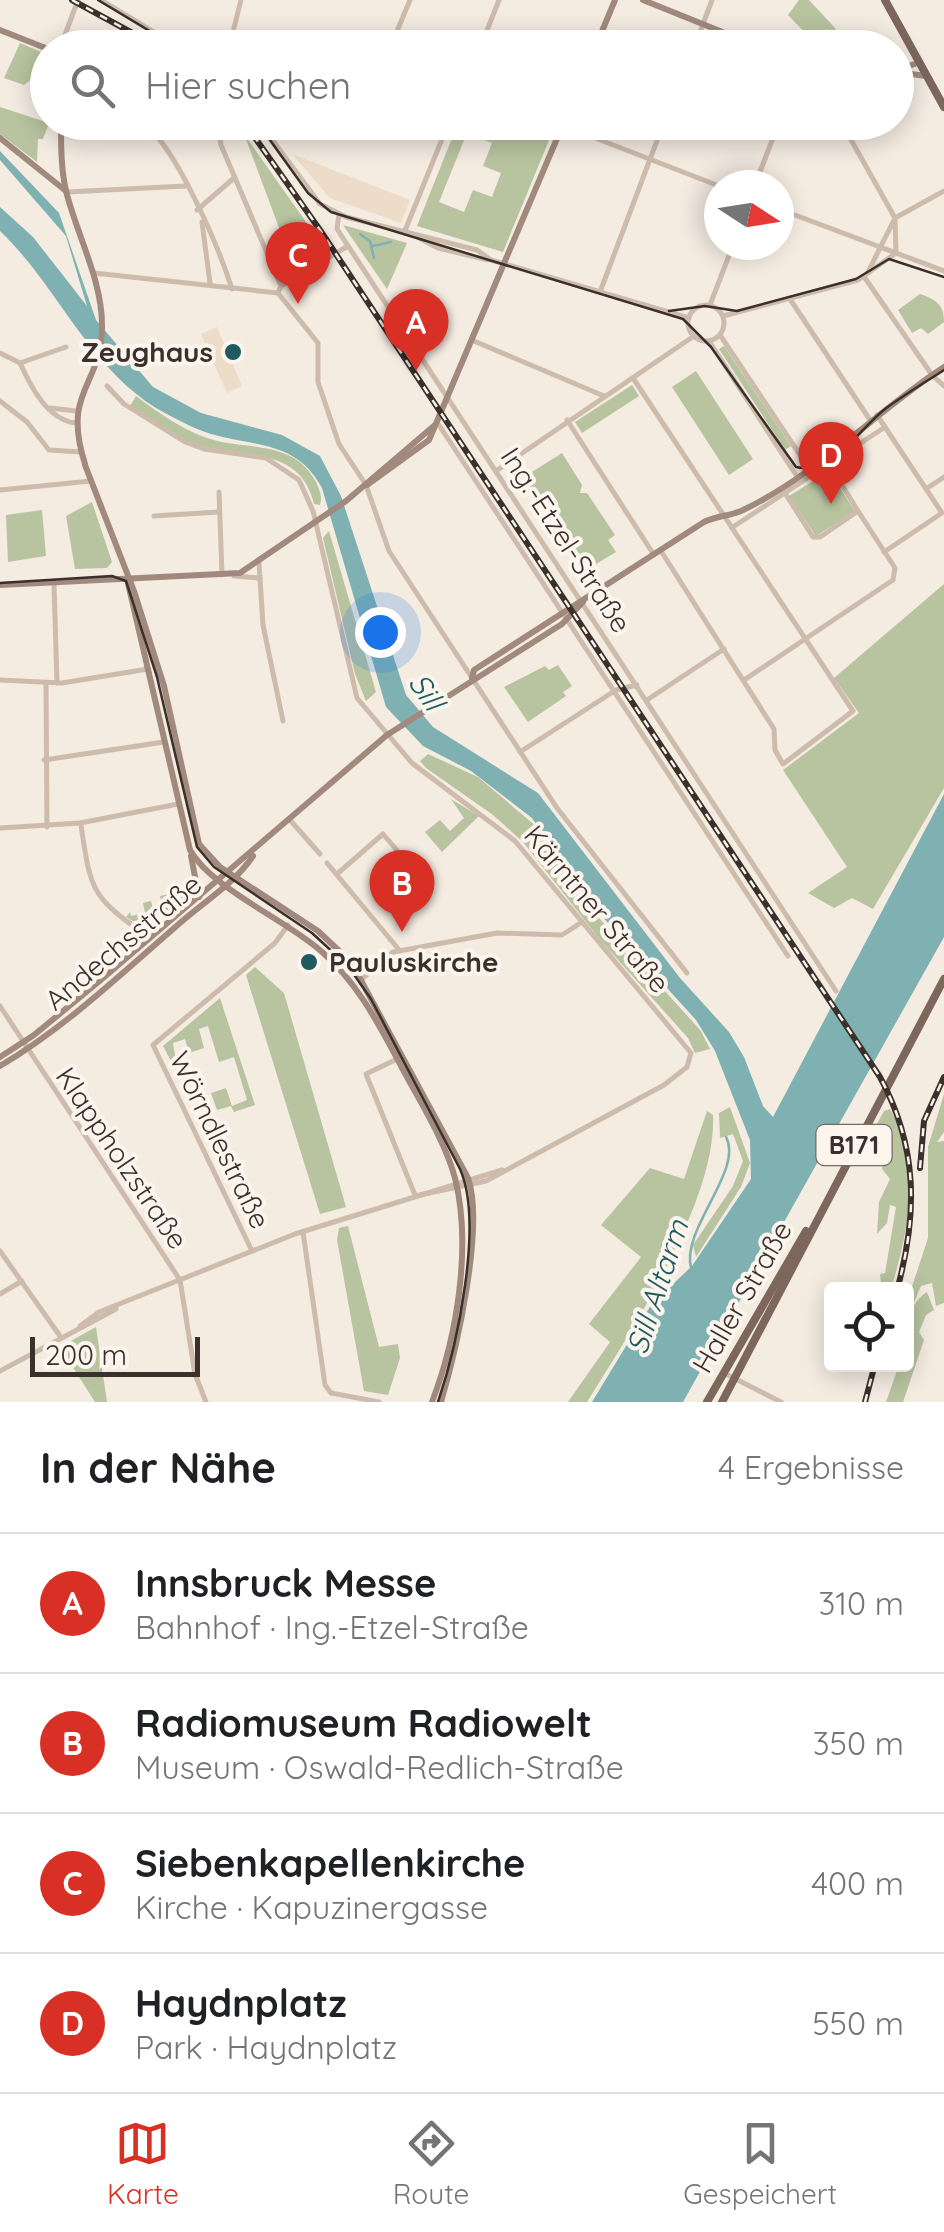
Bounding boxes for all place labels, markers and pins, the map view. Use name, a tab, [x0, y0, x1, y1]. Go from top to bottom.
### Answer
pin: C	[266, 222, 330, 304]
pin: A	[384, 288, 448, 371]
place label: Zeughaus	[81, 334, 213, 369]
marker: Zeughaus	[222, 341, 244, 363]
pin: D	[798, 422, 864, 504]
pin: B	[370, 850, 434, 932]
place label: Pauluskirche	[329, 944, 498, 979]
marker: Pauluskirche	[298, 951, 320, 973]

